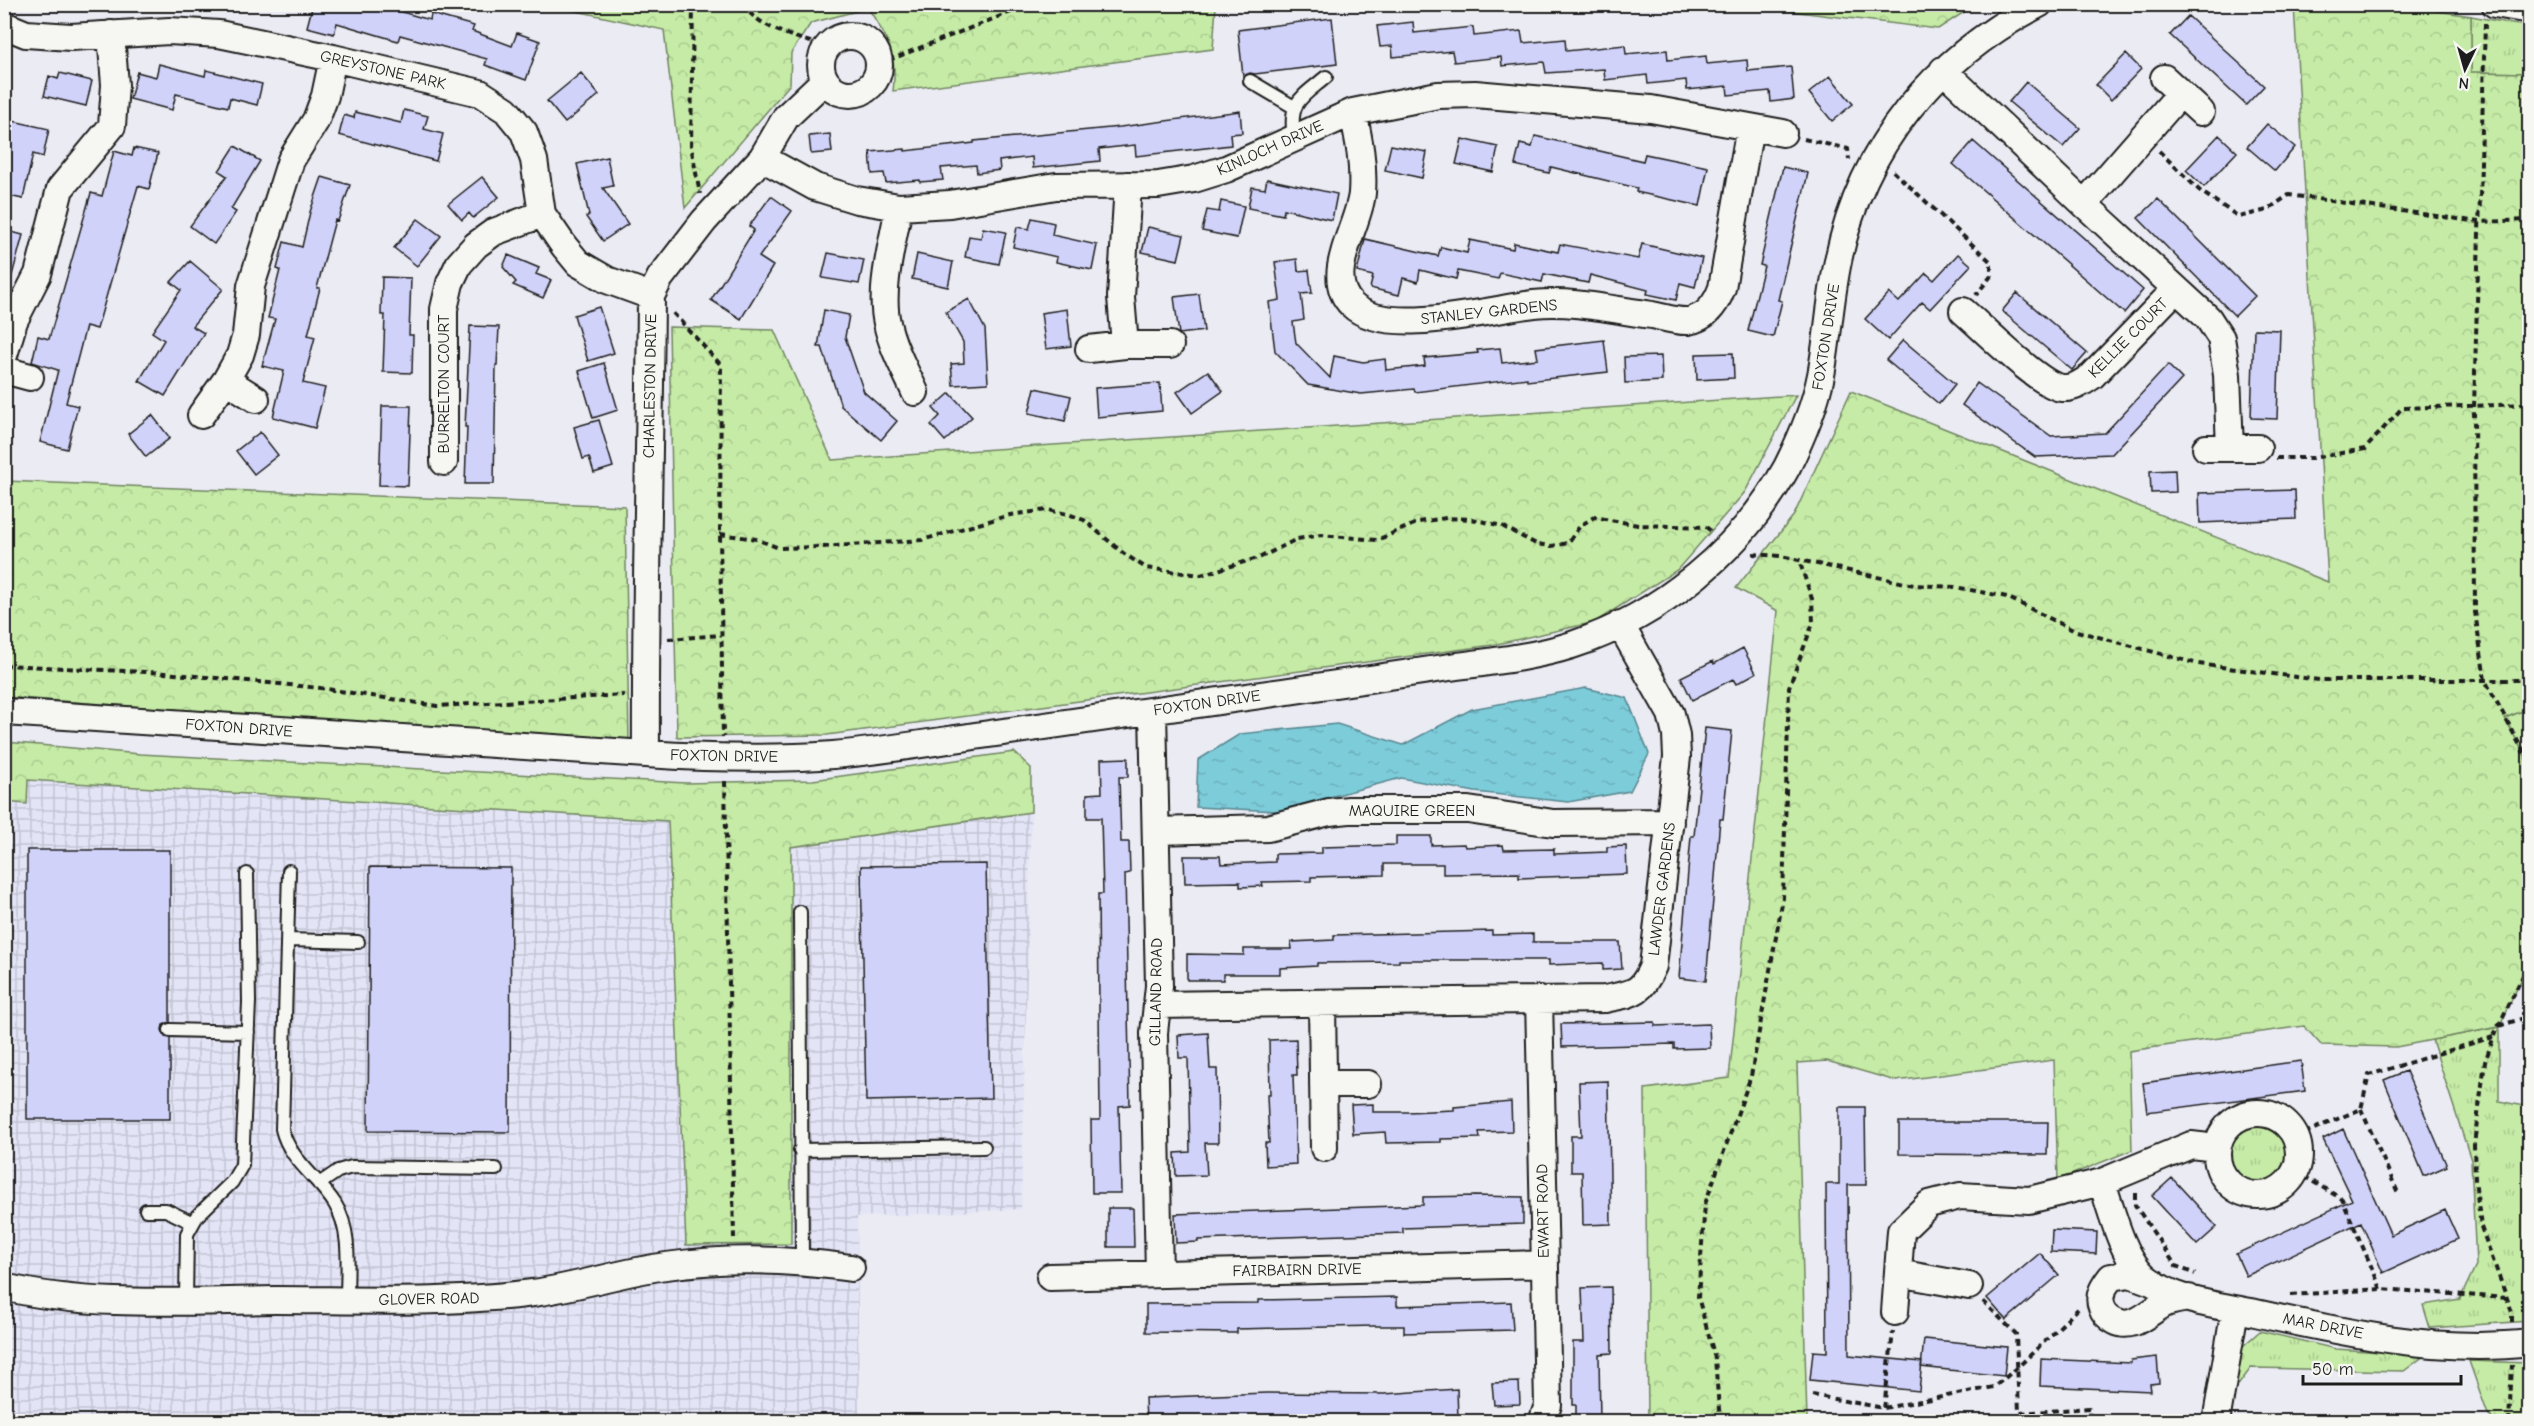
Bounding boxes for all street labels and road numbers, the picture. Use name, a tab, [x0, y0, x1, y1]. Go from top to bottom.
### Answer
street label: GREYSTONE PARK	[318, 47, 448, 93]
street label: KINLOCH DRIVE	[1214, 116, 1326, 179]
street label: FOXTON DRIVE	[1809, 282, 1843, 392]
street label: KELLIE COURT	[2085, 294, 2172, 381]
street label: STANLEY GARDENS	[1420, 296, 1558, 328]
street label: CHARLESTON DRIVE	[640, 313, 660, 458]
street label: BURRELTON COURT	[435, 314, 453, 453]
street label: FOXTON DRIVE	[1152, 687, 1262, 719]
street label: FOXTON DRIVE	[185, 715, 294, 741]
street label: FOXTON DRIVE	[670, 746, 778, 766]
street label: MAQUIRE GREEN	[1349, 802, 1475, 820]
street label: LAWDER GARDENS	[1645, 821, 1679, 957]
street label: GILLAND ROAD	[1146, 938, 1166, 1046]
street label: EWART ROAD	[1533, 1164, 1553, 1258]
street label: FAIRBAIRN DRIVE	[1232, 1260, 1362, 1280]
street label: GLOVER ROAD	[378, 1289, 480, 1309]
street label: MAR DRIVE	[2281, 1309, 2365, 1343]

